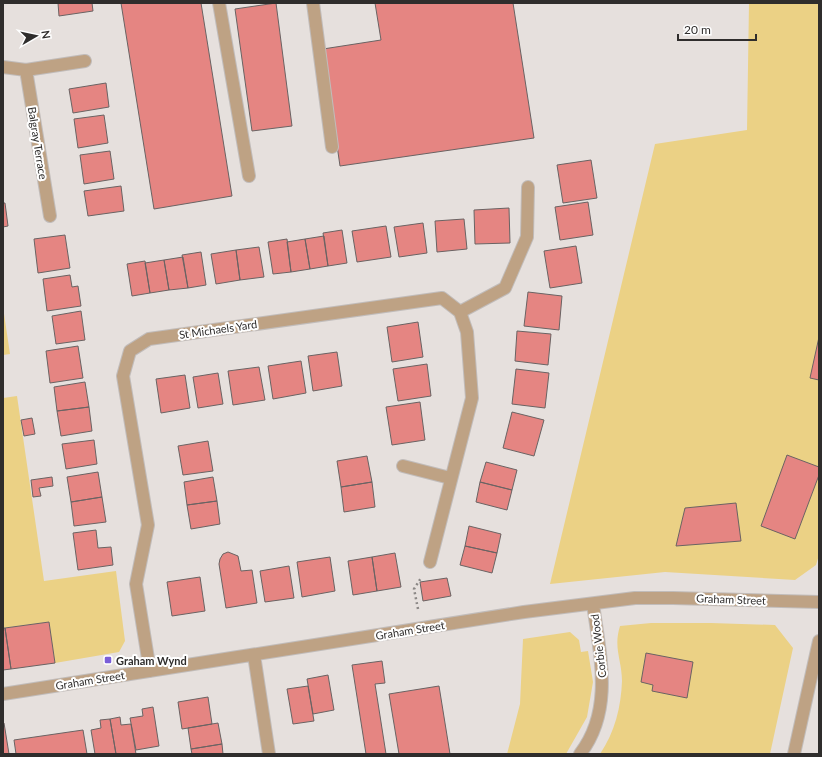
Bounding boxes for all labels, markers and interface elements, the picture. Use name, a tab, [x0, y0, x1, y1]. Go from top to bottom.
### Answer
north arrow	[16, 16, 56, 56]
scale bar	[678, 16, 756, 42]
text: 20 m	[684, 22, 711, 37]
text: N	[39, 29, 53, 40]
street label: Balgray Terrace	[26, 106, 50, 180]
street label: St Michaels Yard	[178, 317, 258, 341]
street label: Graham Street	[696, 591, 766, 607]
street label: Corbie Wood	[588, 613, 608, 679]
street label: Graham Street	[375, 618, 446, 642]
place label: Graham Wynd	[116, 654, 187, 667]
marker: Graham Wynd	[103, 655, 113, 665]
street label: Graham Street	[55, 668, 126, 692]

